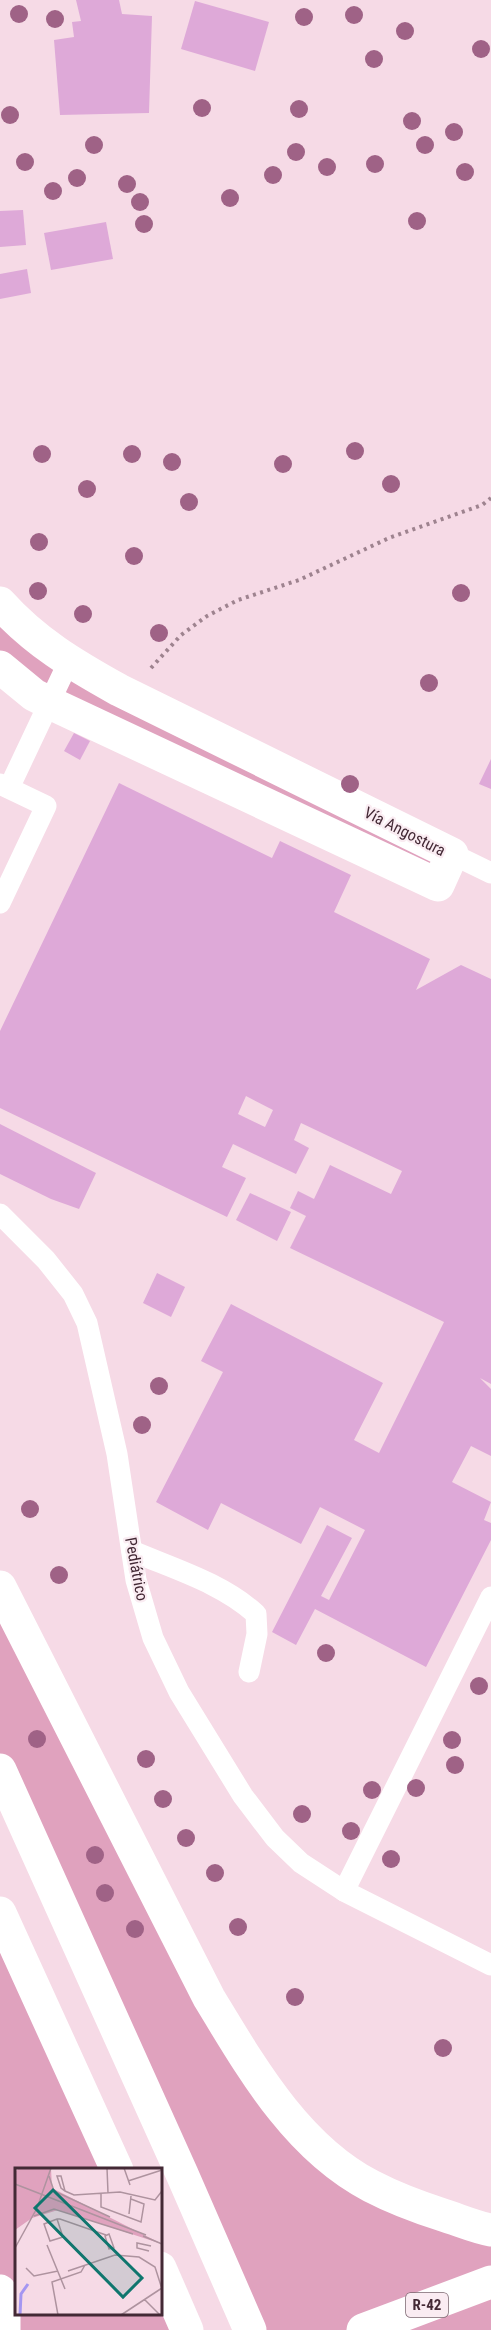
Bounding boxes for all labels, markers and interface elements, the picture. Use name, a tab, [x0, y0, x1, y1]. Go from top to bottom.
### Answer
street label: Vía Angostura	[361, 803, 449, 860]
street label: Pediátrico	[121, 1536, 152, 1602]
inset map	[15, 2168, 162, 2315]
road number: R-42	[406, 2293, 448, 2317]

